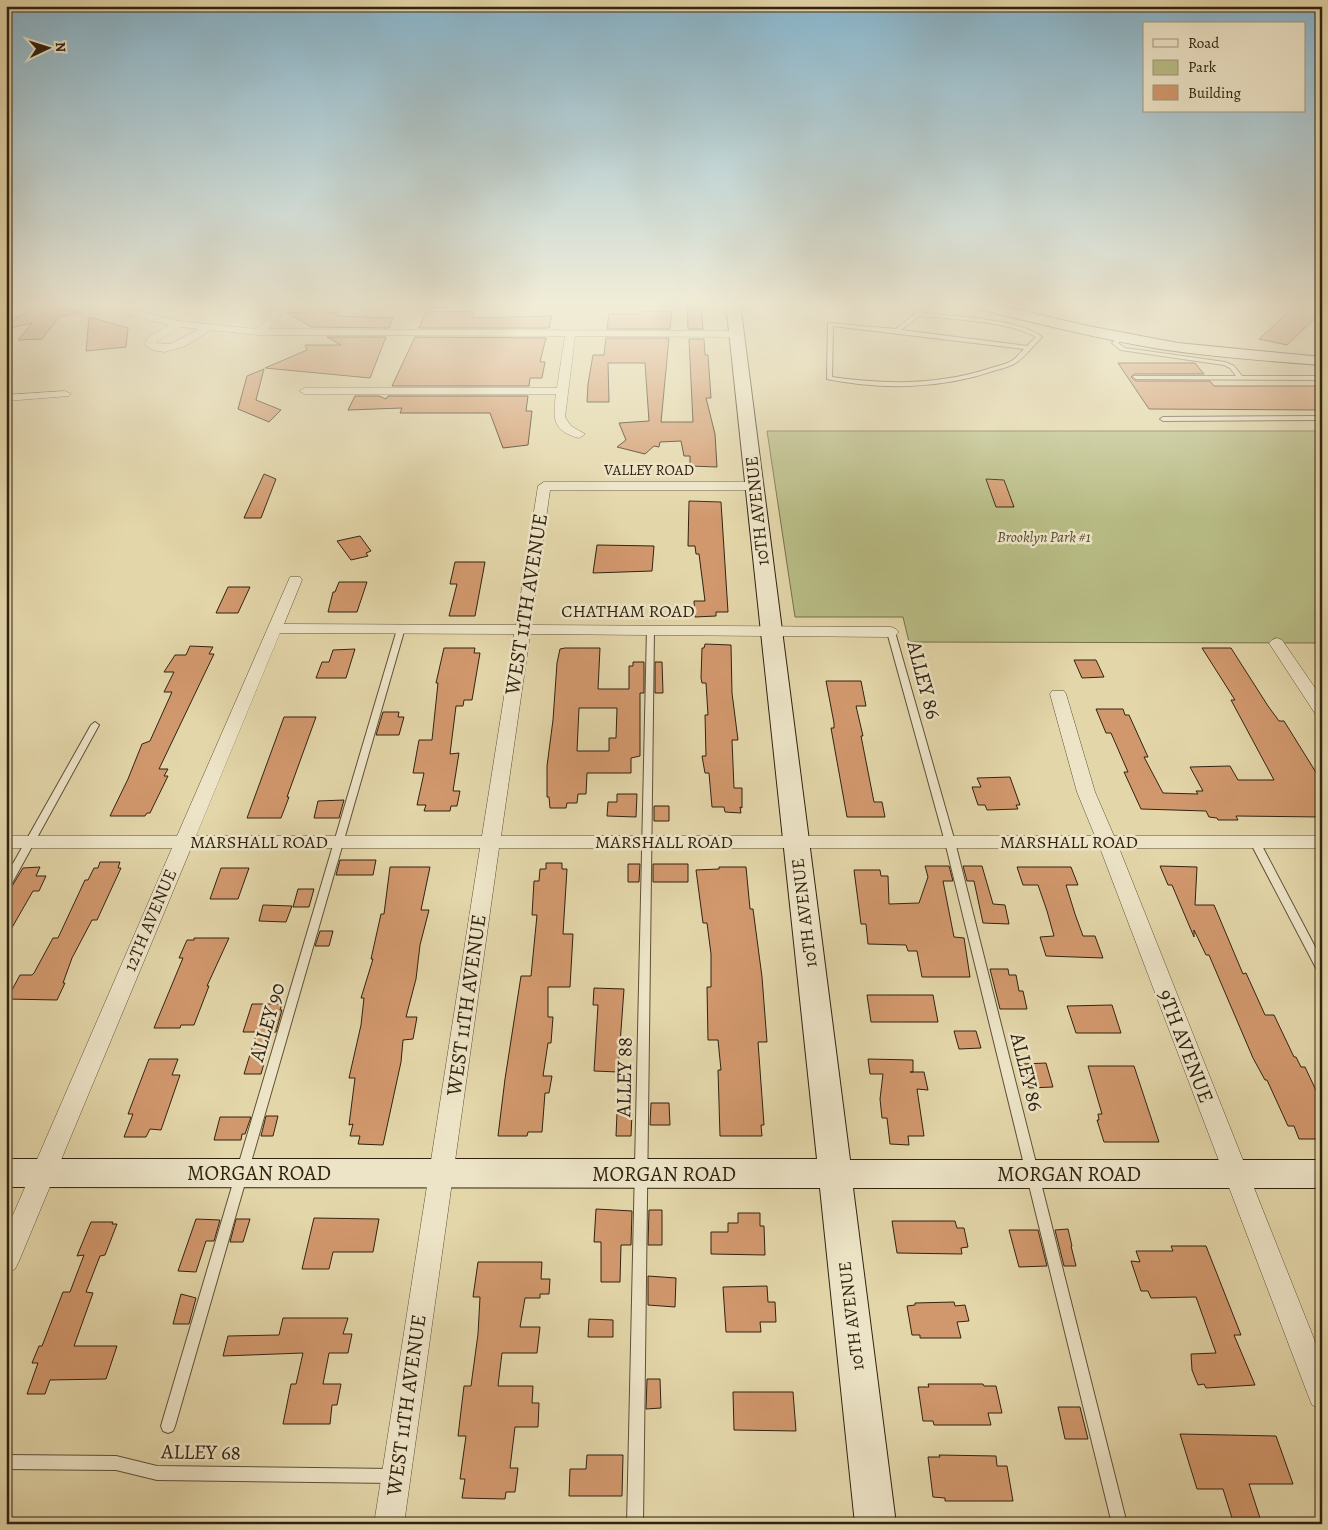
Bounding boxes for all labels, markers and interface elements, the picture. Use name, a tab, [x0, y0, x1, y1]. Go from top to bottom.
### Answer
north arrow	[22, 22, 72, 72]
legend	[1143, 22, 1306, 112]
text: Road	[1188, 33, 1220, 53]
text: N	[51, 41, 70, 53]
text: Park	[1188, 57, 1217, 77]
text: Building	[1188, 83, 1241, 103]
street label: 10TH AVENUE	[739, 455, 775, 567]
street label: VALLEY ROAD	[603, 460, 694, 480]
street label: WEST 11TH AVENUE	[498, 511, 554, 698]
park label: Brooklyn Park #1	[997, 527, 1091, 547]
street label: CHATHAM ROAD	[561, 599, 695, 623]
street label: ALLEY 86	[900, 637, 948, 722]
street label: MARSHALL ROAD	[190, 830, 328, 854]
street label: MARSHALL ROAD	[595, 830, 733, 854]
street label: MARSHALL ROAD	[1000, 830, 1138, 854]
street label: 10TH AVENUE	[785, 857, 823, 969]
street label: 12TH AVENUE	[118, 865, 182, 975]
street label: WEST 11TH AVENUE	[439, 912, 493, 1099]
street label: ALLEY 90	[242, 979, 292, 1066]
street label: 9TH AVENUE	[1152, 985, 1220, 1107]
street label: ALLEY 86	[1004, 1029, 1050, 1114]
street label: ALLEY 88	[609, 1037, 639, 1118]
street label: MORGAN ROAD	[187, 1159, 331, 1187]
street label: MORGAN ROAD	[592, 1160, 736, 1188]
street label: MORGAN ROAD	[997, 1160, 1141, 1188]
street label: 10TH AVENUE	[832, 1260, 870, 1372]
street label: WEST 11TH AVENUE	[379, 1312, 433, 1499]
street label: ALLEY 68	[160, 1437, 241, 1467]

